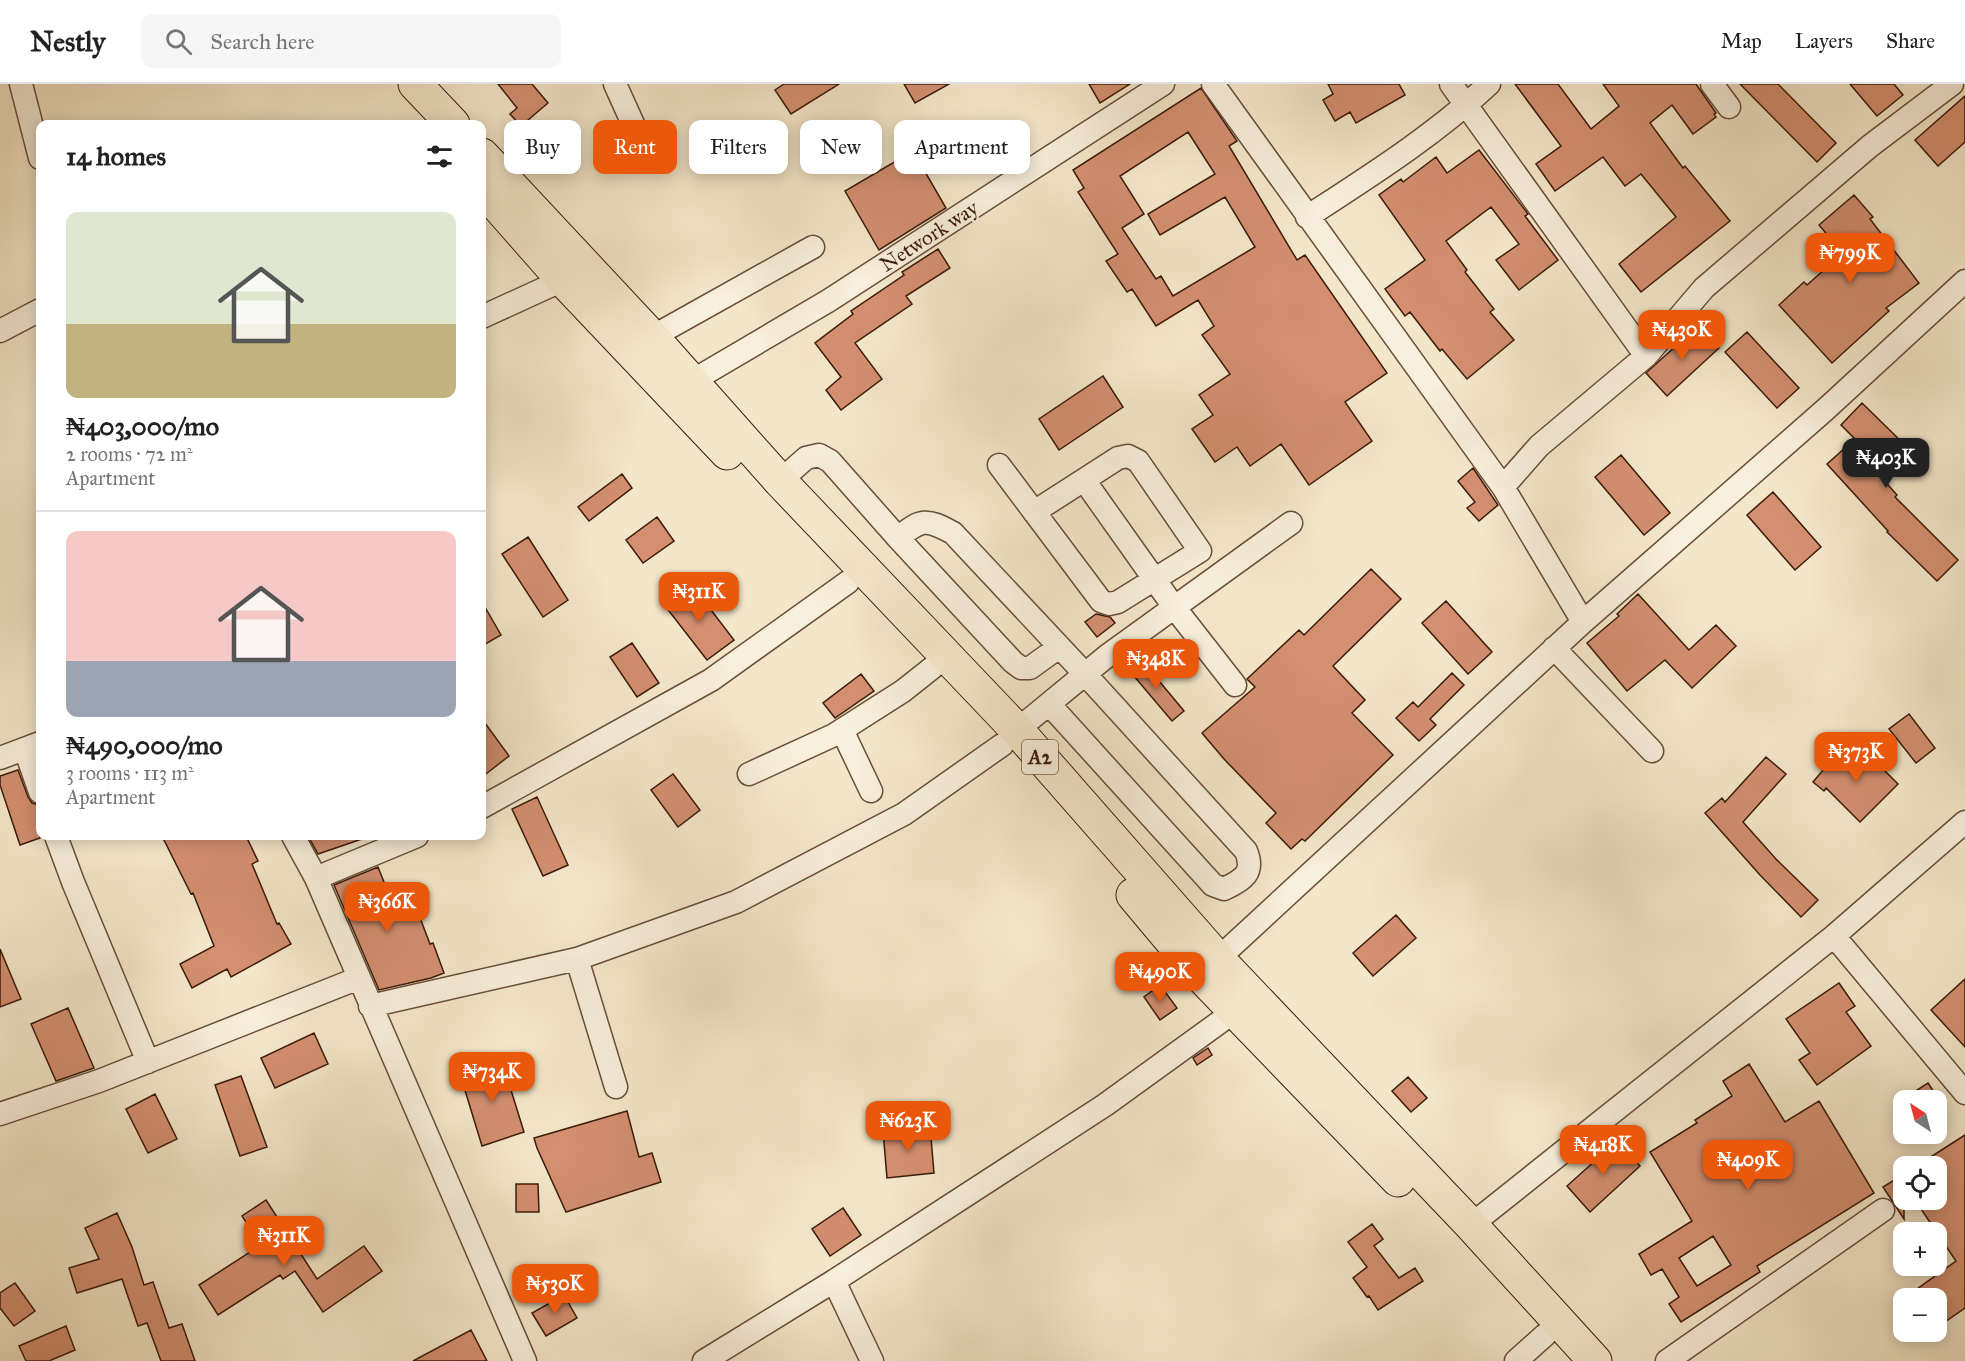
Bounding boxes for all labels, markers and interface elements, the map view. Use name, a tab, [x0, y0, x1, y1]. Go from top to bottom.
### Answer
search box	[141, 14, 561, 68]
text: Nestly	[30, 24, 105, 59]
icon: search	[162, 25, 195, 58]
text: Search here	[210, 28, 314, 55]
text: Map	[1721, 28, 1762, 54]
text: Layers	[1795, 28, 1853, 54]
text: Share	[1886, 28, 1935, 54]
chip: Buy	[504, 120, 581, 174]
chip: Rent	[593, 120, 677, 174]
chip: Filters	[689, 120, 788, 174]
chip: New	[800, 120, 882, 174]
chip: Apartment	[894, 120, 1030, 174]
text: 14 homes	[66, 140, 166, 172]
icon: filters	[423, 140, 456, 173]
street label: Network way	[875, 194, 984, 277]
pin: ₦799K	[1808, 233, 1892, 284]
text: ₦799K	[1820, 240, 1880, 264]
icon: home	[207, 251, 315, 359]
pin: ₦430K	[1640, 310, 1724, 361]
text: ₦430K	[1652, 317, 1712, 341]
text: ₦403,000/mo	[66, 410, 219, 442]
pin: ₦403K	[1844, 438, 1928, 489]
text: 2 rooms · 72 m²	[66, 442, 193, 466]
text: ₦403K	[1856, 445, 1916, 469]
text: Apartment	[66, 466, 155, 490]
icon: home	[207, 570, 315, 678]
pin: ₦311K	[657, 572, 741, 623]
text: ₦311K	[673, 579, 725, 603]
pin: ₦348K	[1114, 639, 1198, 690]
text: ₦348K	[1127, 646, 1185, 670]
text: ₦490,000/mo	[66, 729, 223, 761]
pin: ₦373K	[1814, 732, 1898, 783]
text: ₦373K	[1828, 739, 1884, 763]
road number: A2	[1022, 740, 1058, 774]
text: 3 rooms · 113 m²	[66, 761, 194, 785]
text: Apartment	[66, 785, 155, 809]
pin: ₦366K	[345, 882, 429, 933]
text: ₦366K	[358, 889, 416, 913]
pin: ₦490K	[1118, 952, 1202, 1003]
text: ₦490K	[1129, 959, 1191, 983]
pin: ₦734K	[450, 1052, 534, 1103]
text: ₦734K	[463, 1059, 521, 1083]
north arrow	[1893, 1090, 1947, 1144]
map controls	[1893, 1090, 1947, 1342]
pin: ₦623K	[866, 1101, 950, 1152]
text: ₦623K	[880, 1108, 936, 1132]
pin: ₦418K	[1561, 1125, 1645, 1176]
text: ₦418K	[1574, 1132, 1632, 1156]
pin: ₦409K	[1706, 1140, 1790, 1191]
text: ₦409K	[1717, 1147, 1779, 1171]
button: locate	[1893, 1156, 1947, 1210]
pin: ₦311K	[242, 1216, 326, 1267]
button: +	[1893, 1222, 1947, 1276]
text: ₦311K	[258, 1223, 310, 1247]
pin: ₦530K	[513, 1264, 597, 1315]
text: ₦530K	[526, 1271, 584, 1295]
button: −	[1893, 1288, 1947, 1342]

